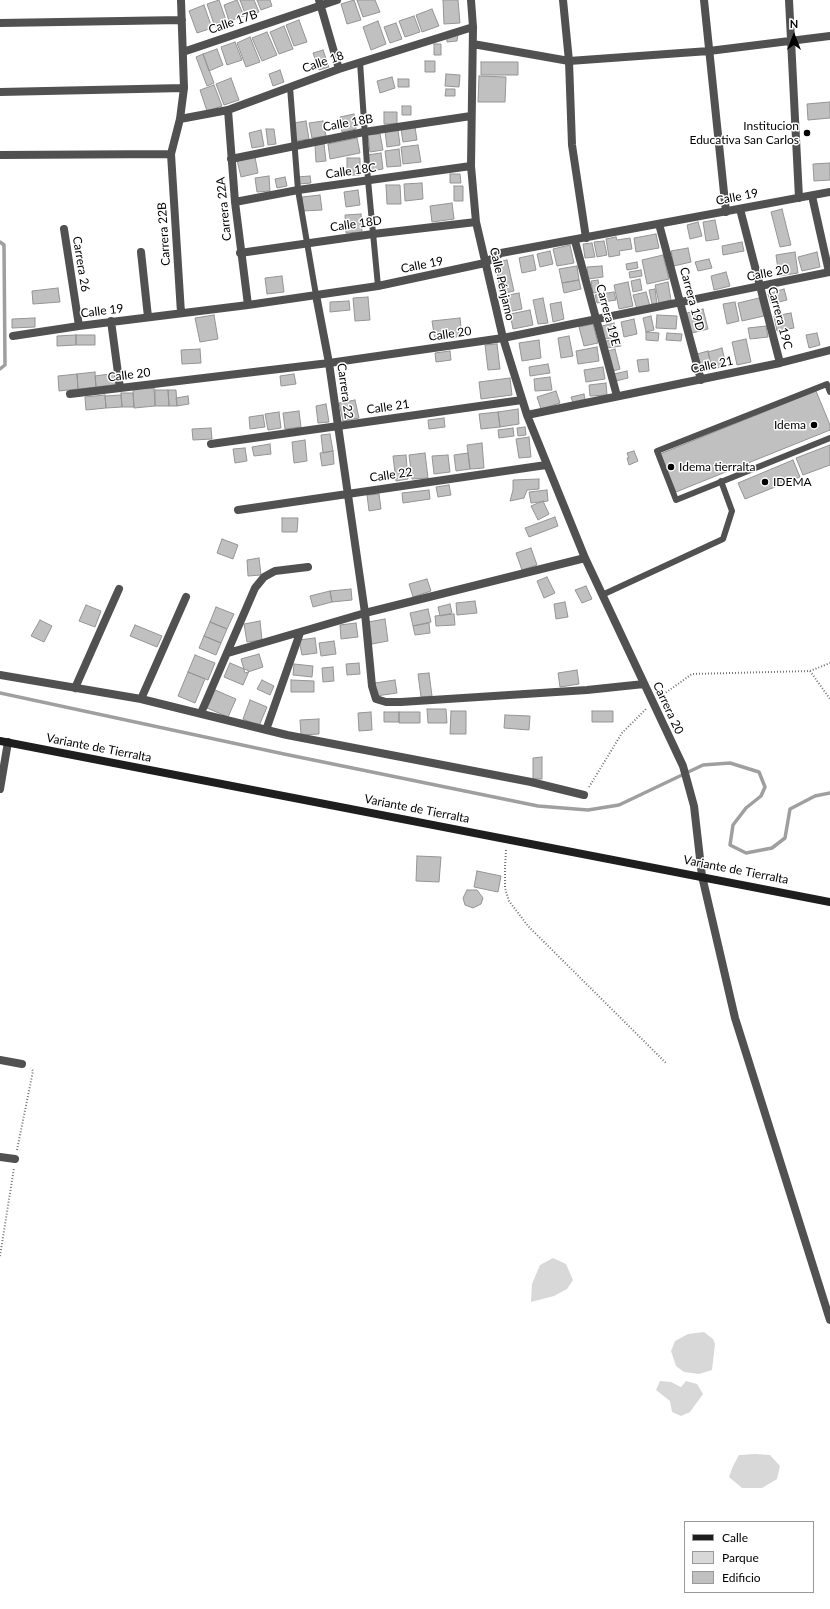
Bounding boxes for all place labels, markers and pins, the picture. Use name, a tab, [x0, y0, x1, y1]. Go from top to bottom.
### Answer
place label: Institucion Educativa San Carlos	[689, 119, 799, 147]
marker: Institucion Educativa San Carlos	[802, 128, 812, 138]
place label: Idema	[774, 418, 806, 432]
marker: Idema	[809, 420, 819, 430]
place label: Idema tierralta	[679, 460, 756, 474]
marker: Idema tierralta	[666, 462, 676, 472]
place label: IDEMA	[773, 475, 812, 489]
marker: IDEMA	[760, 477, 770, 487]

